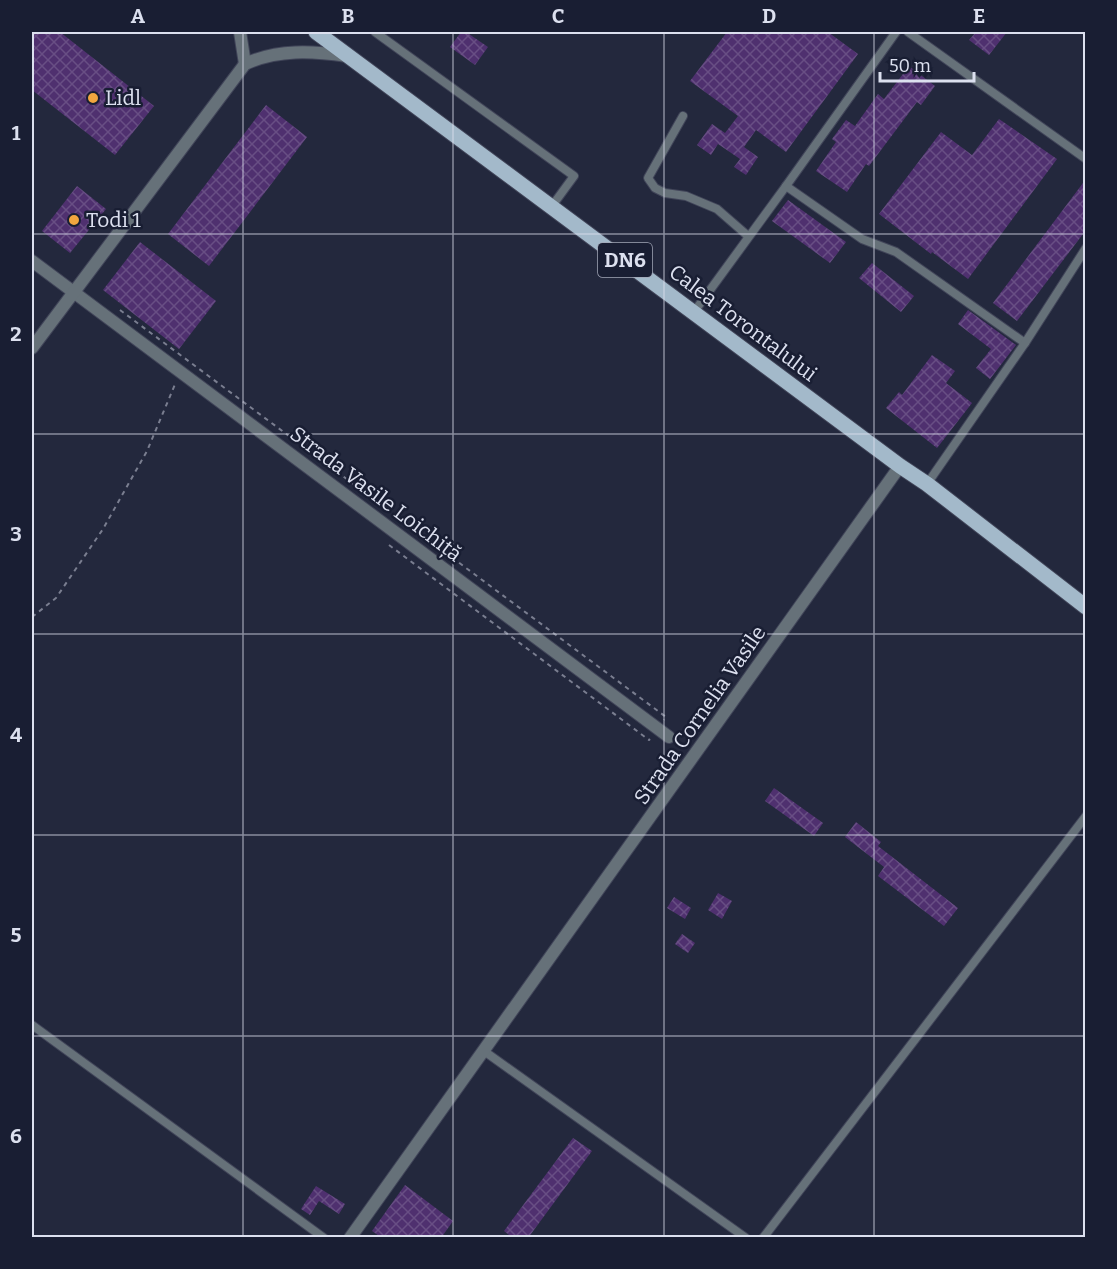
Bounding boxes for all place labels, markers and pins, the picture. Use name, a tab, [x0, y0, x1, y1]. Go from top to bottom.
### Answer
place label: Lidl	[105, 85, 141, 111]
marker: Lidl	[86, 91, 100, 105]
place label: Todi 1	[86, 207, 141, 233]
marker: Todi 1	[67, 213, 81, 227]

